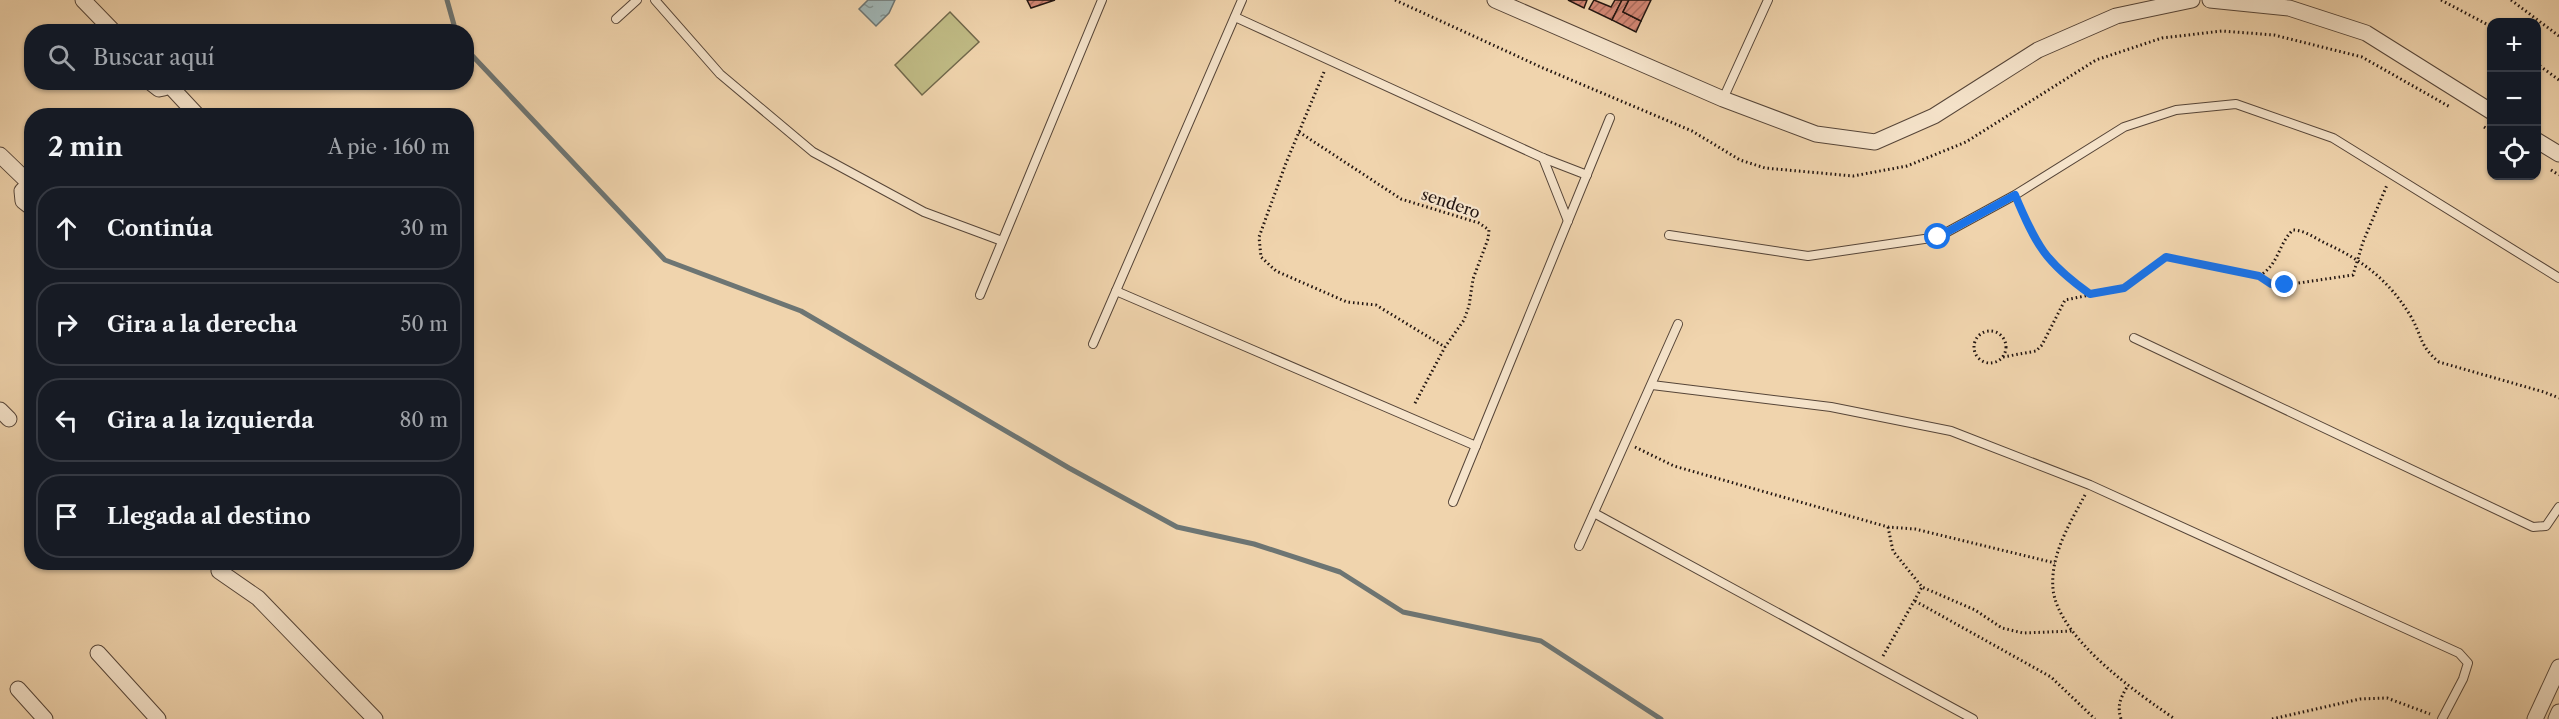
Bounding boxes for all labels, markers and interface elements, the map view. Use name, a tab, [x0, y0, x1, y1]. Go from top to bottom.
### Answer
map controls	[2487, 18, 2541, 180]
button: +	[2487, 18, 2541, 72]
search box	[24, 24, 474, 90]
icon: search	[45, 41, 78, 74]
text: Buscar aquí	[93, 44, 215, 71]
button: −	[2487, 72, 2541, 126]
button: locate	[2487, 126, 2541, 180]
text: 2 min	[48, 131, 123, 163]
text: A pie · 160 m	[328, 135, 450, 159]
street label: sendero	[1419, 184, 1483, 222]
icon: ahead	[50, 212, 83, 245]
text: Continúa	[107, 215, 213, 242]
text: 30 m	[400, 216, 448, 240]
route start	[1924, 223, 1950, 249]
route end	[2271, 271, 2297, 297]
icon: right	[50, 308, 83, 341]
text: Gira a la derecha	[107, 311, 297, 338]
text: 50 m	[401, 312, 448, 336]
icon: left	[50, 404, 83, 437]
text: Gira a la izquierda	[107, 407, 314, 434]
text: 80 m	[400, 408, 448, 432]
icon: arrive	[50, 500, 83, 533]
text: Llegada al destino	[107, 503, 311, 530]

